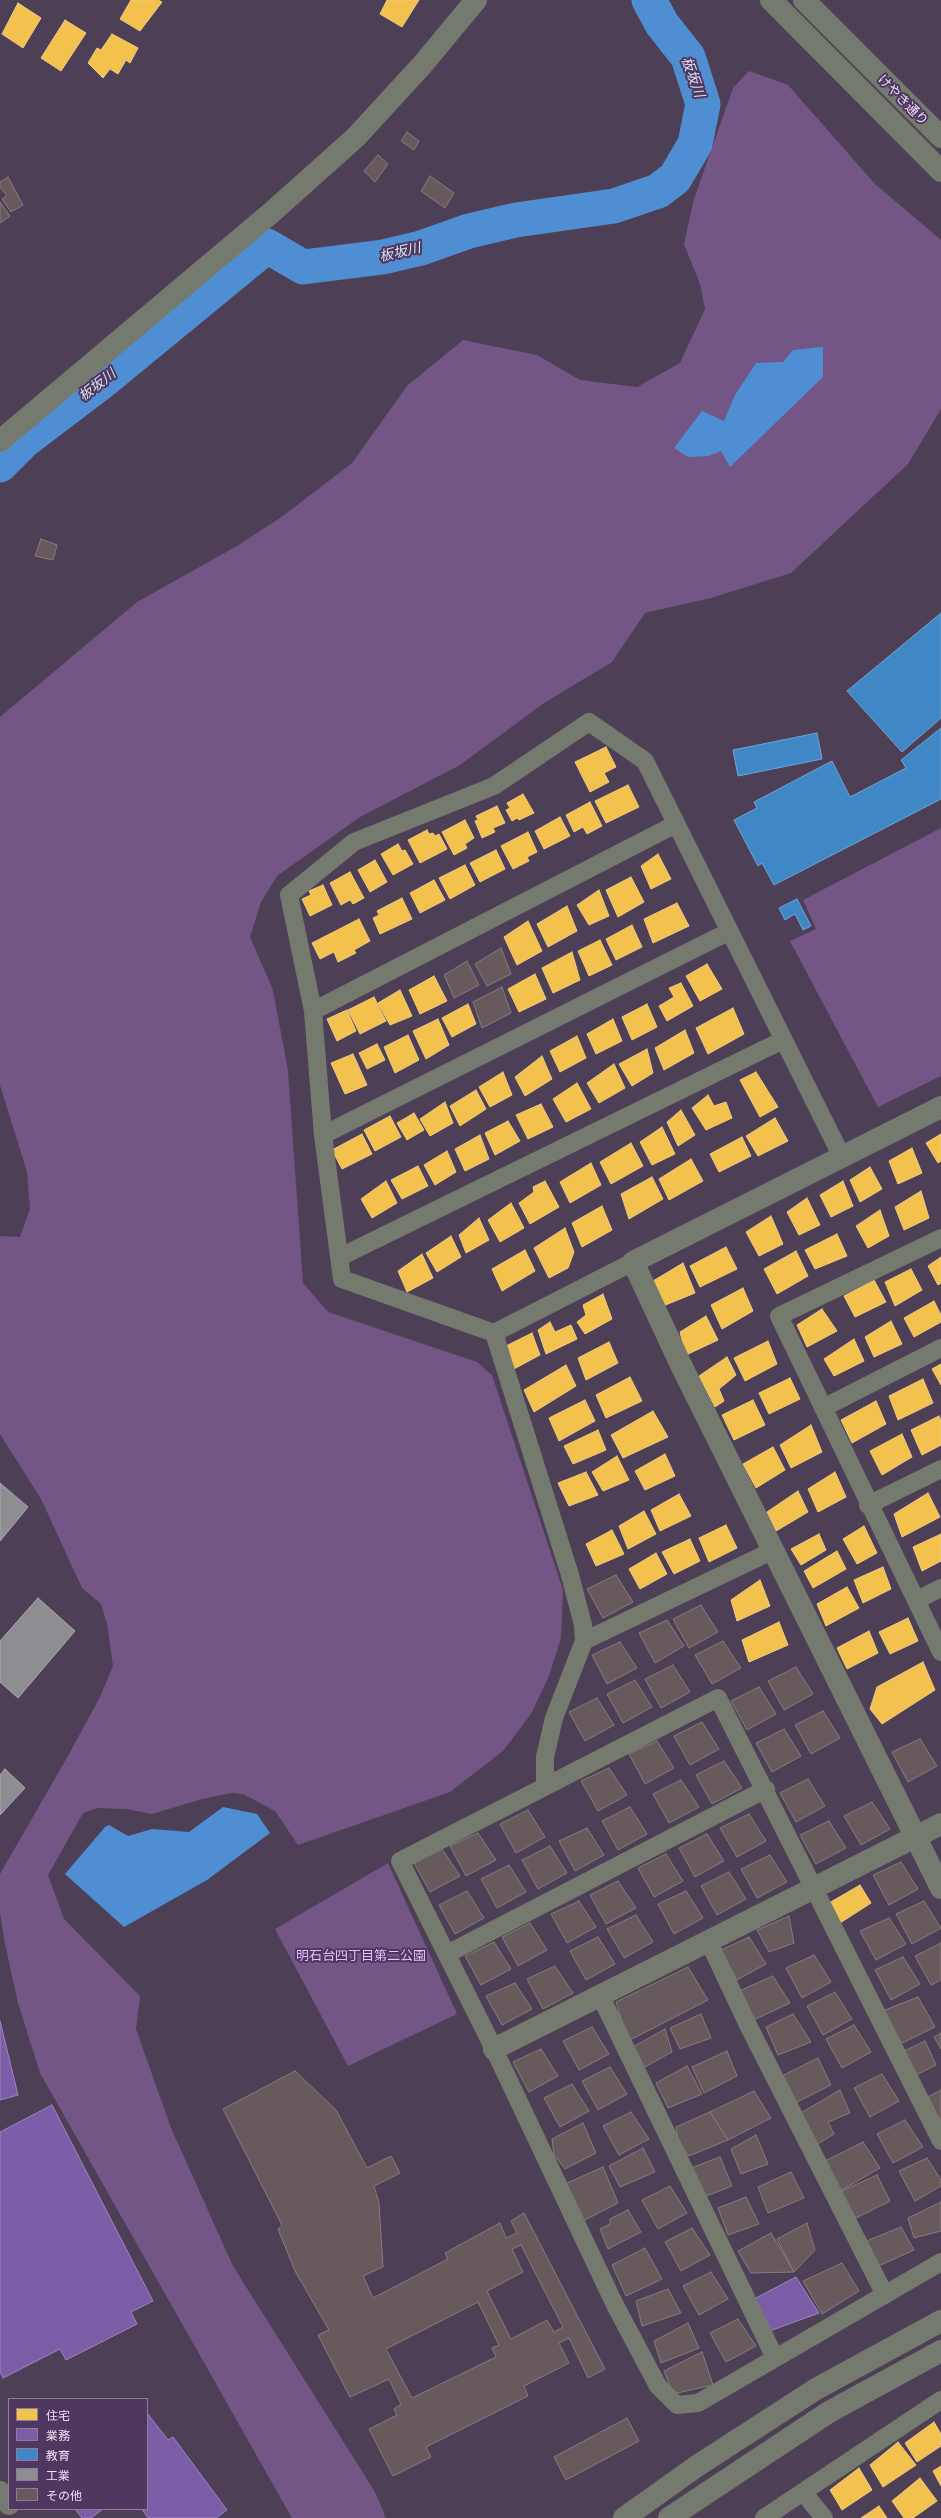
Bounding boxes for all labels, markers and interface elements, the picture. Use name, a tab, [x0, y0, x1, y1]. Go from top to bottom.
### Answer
water label: 板坂川	[678, 54, 708, 100]
street label: けやき通り	[875, 72, 931, 128]
water label: 板坂川	[378, 239, 422, 265]
water label: 板坂川	[75, 365, 119, 405]
park label: 明石台四丁目第二公園	[296, 1948, 426, 1964]
legend	[8, 2398, 148, 2510]
text: 住宅	[46, 2408, 70, 2422]
text: 業務	[46, 2428, 70, 2442]
text: 教育	[46, 2448, 70, 2462]
text: 工業	[46, 2468, 70, 2482]
text: その他	[46, 2488, 82, 2502]

